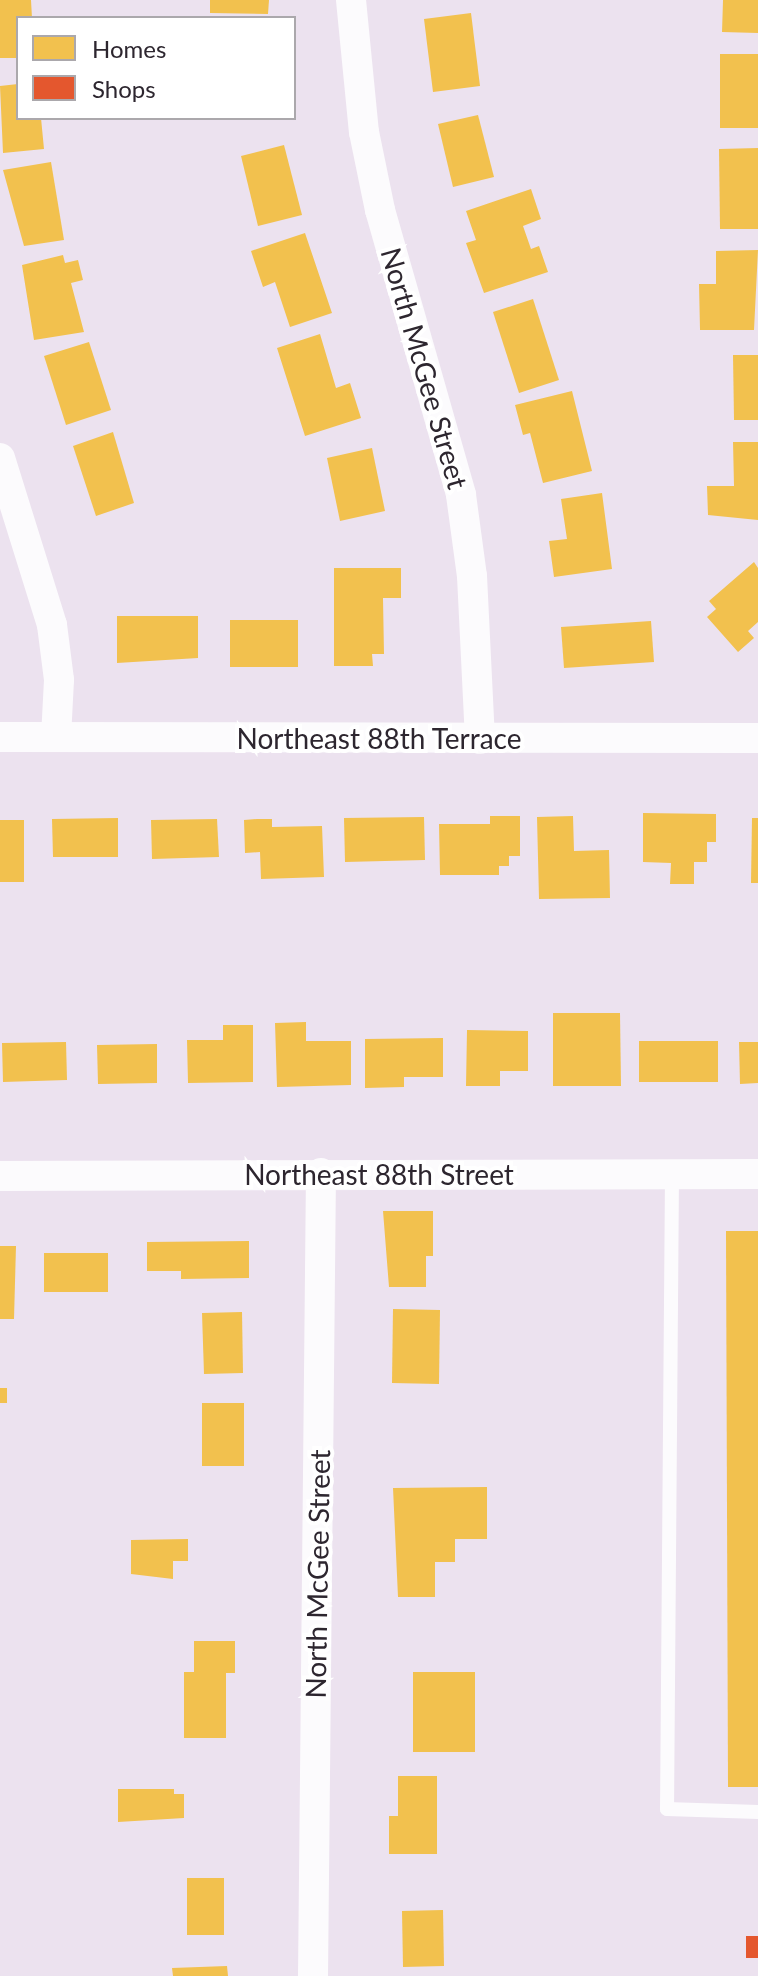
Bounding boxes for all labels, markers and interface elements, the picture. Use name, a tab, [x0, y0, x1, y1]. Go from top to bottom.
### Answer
legend	[16, 16, 296, 120]
text: Homes	[92, 34, 166, 63]
text: Shops	[92, 74, 156, 103]
street label: North McGee Street	[375, 244, 475, 492]
street label: Northeast 88th Terrace	[236, 721, 522, 755]
street label: Northeast 88th Street	[244, 1157, 514, 1191]
street label: North McGee Street	[298, 1449, 336, 1699]

